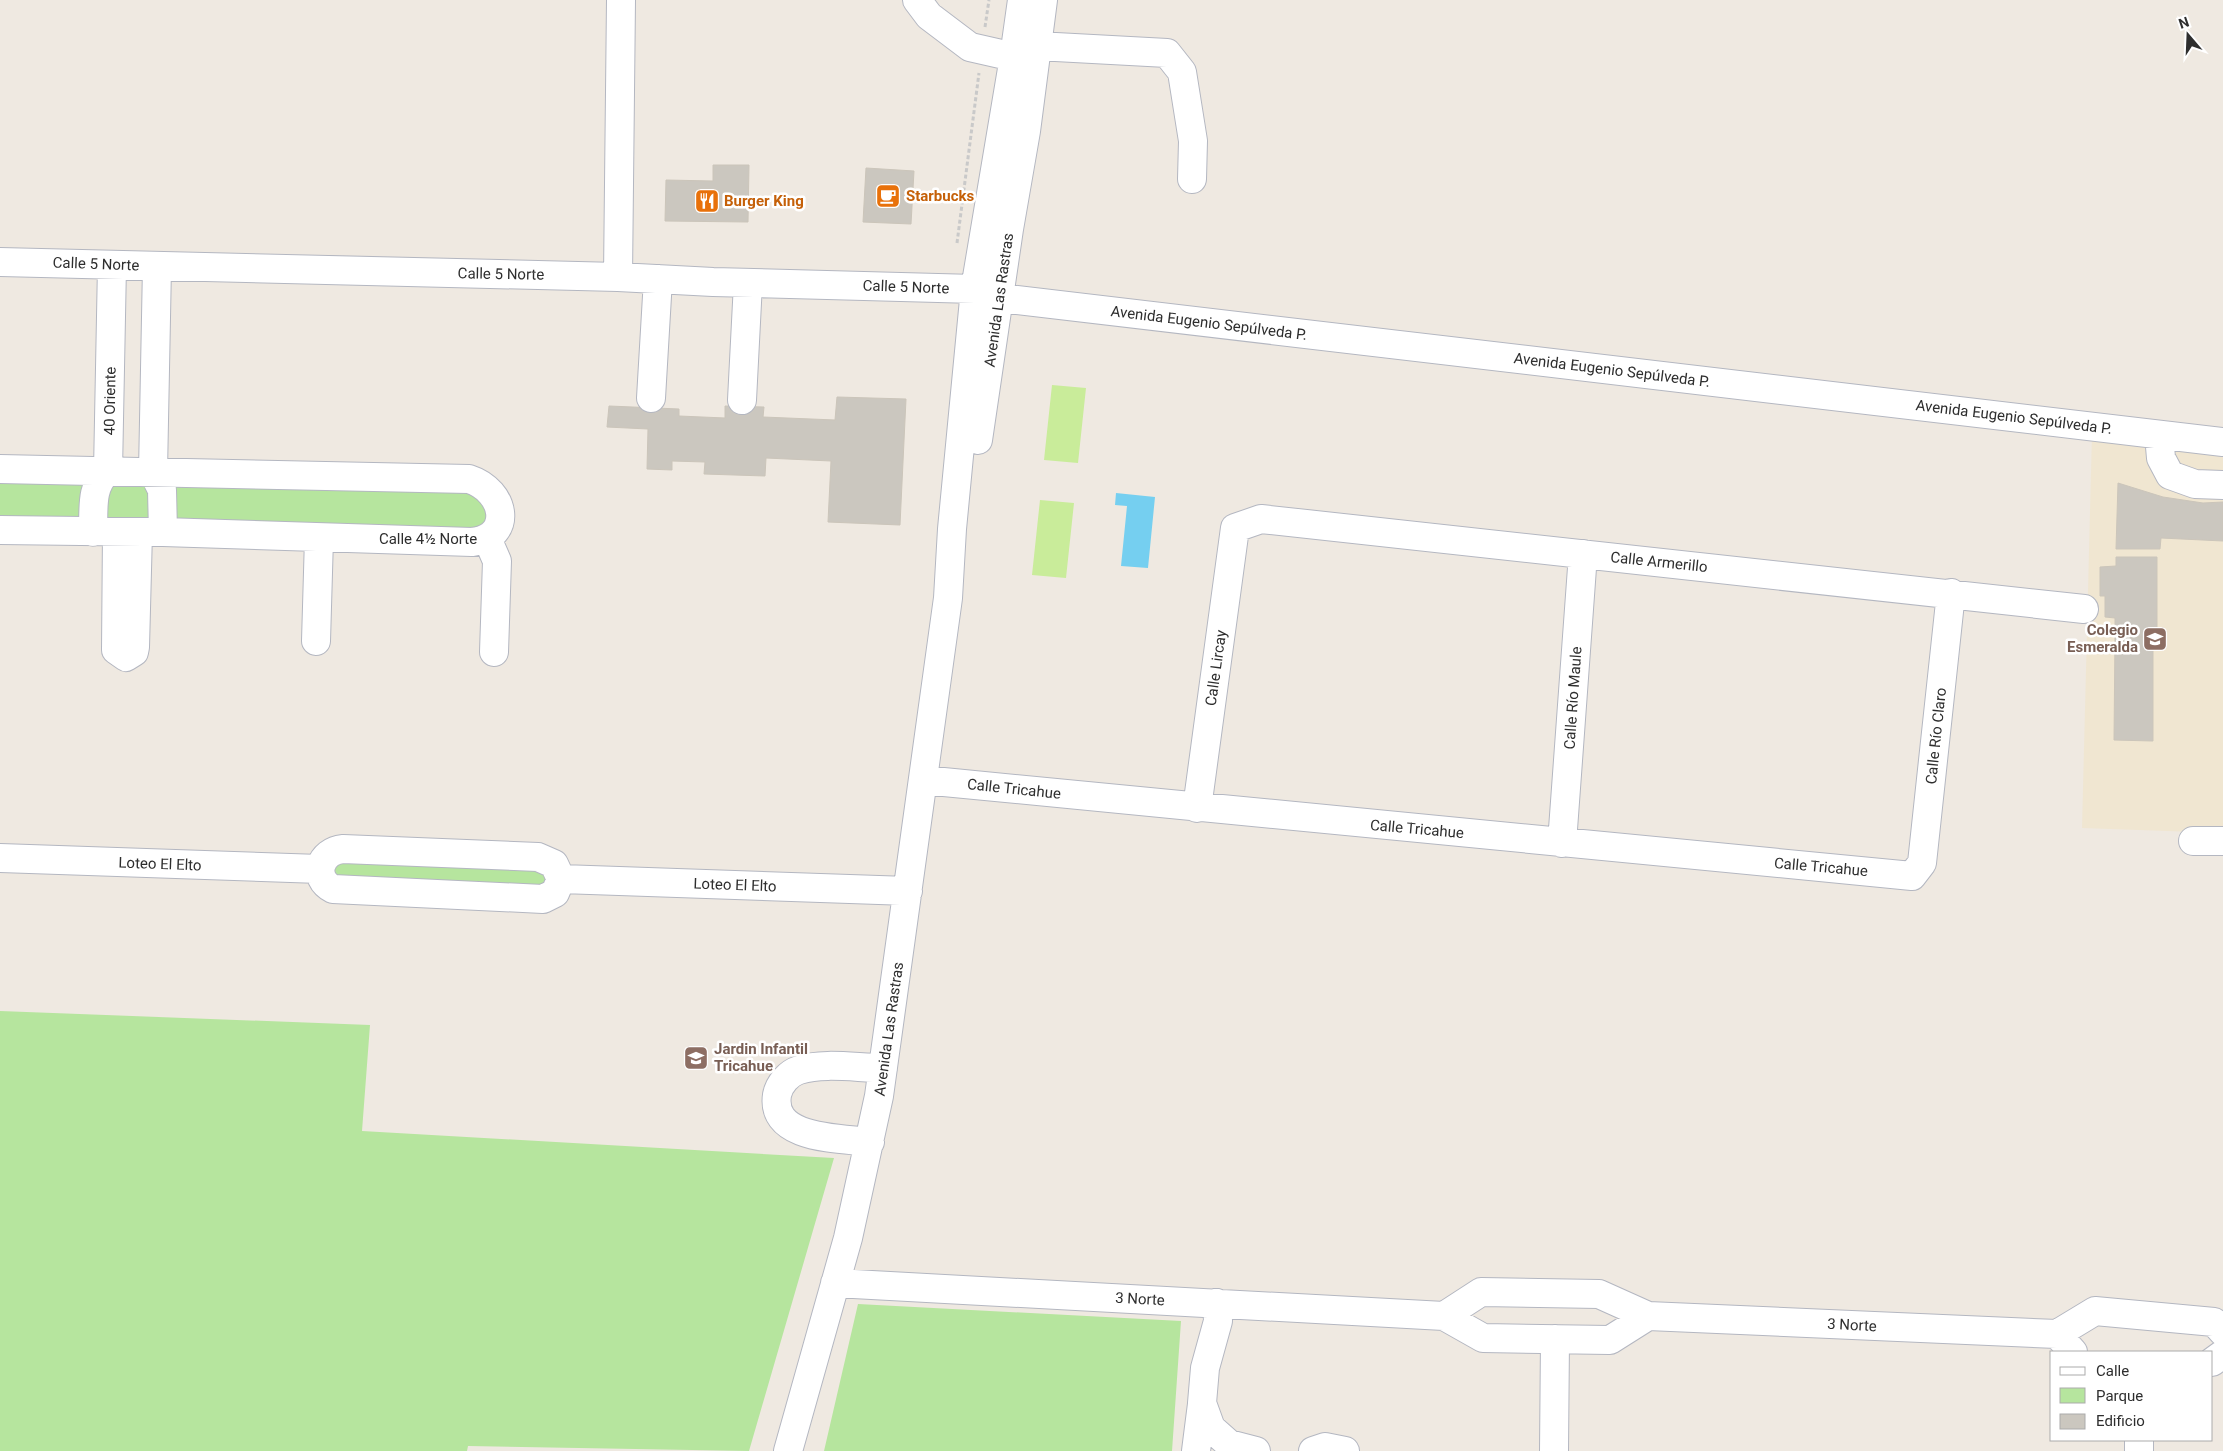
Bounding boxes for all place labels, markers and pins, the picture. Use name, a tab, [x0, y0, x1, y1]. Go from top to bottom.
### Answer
cafe icon: Starbucks	[875, 183, 901, 209]
place label: Starbucks	[906, 187, 974, 205]
restaurant icon: Burger King	[694, 188, 720, 214]
place label: Burger King	[724, 192, 804, 210]
place label: Colegio Esmeralda	[2067, 621, 2138, 656]
school or university icon: Colegio Esmeralda	[2142, 626, 2168, 652]
place label: Jardin Infantil Tricahue	[714, 1040, 808, 1075]
school or university icon: Jardin Infantil Tricahue	[683, 1045, 709, 1071]

